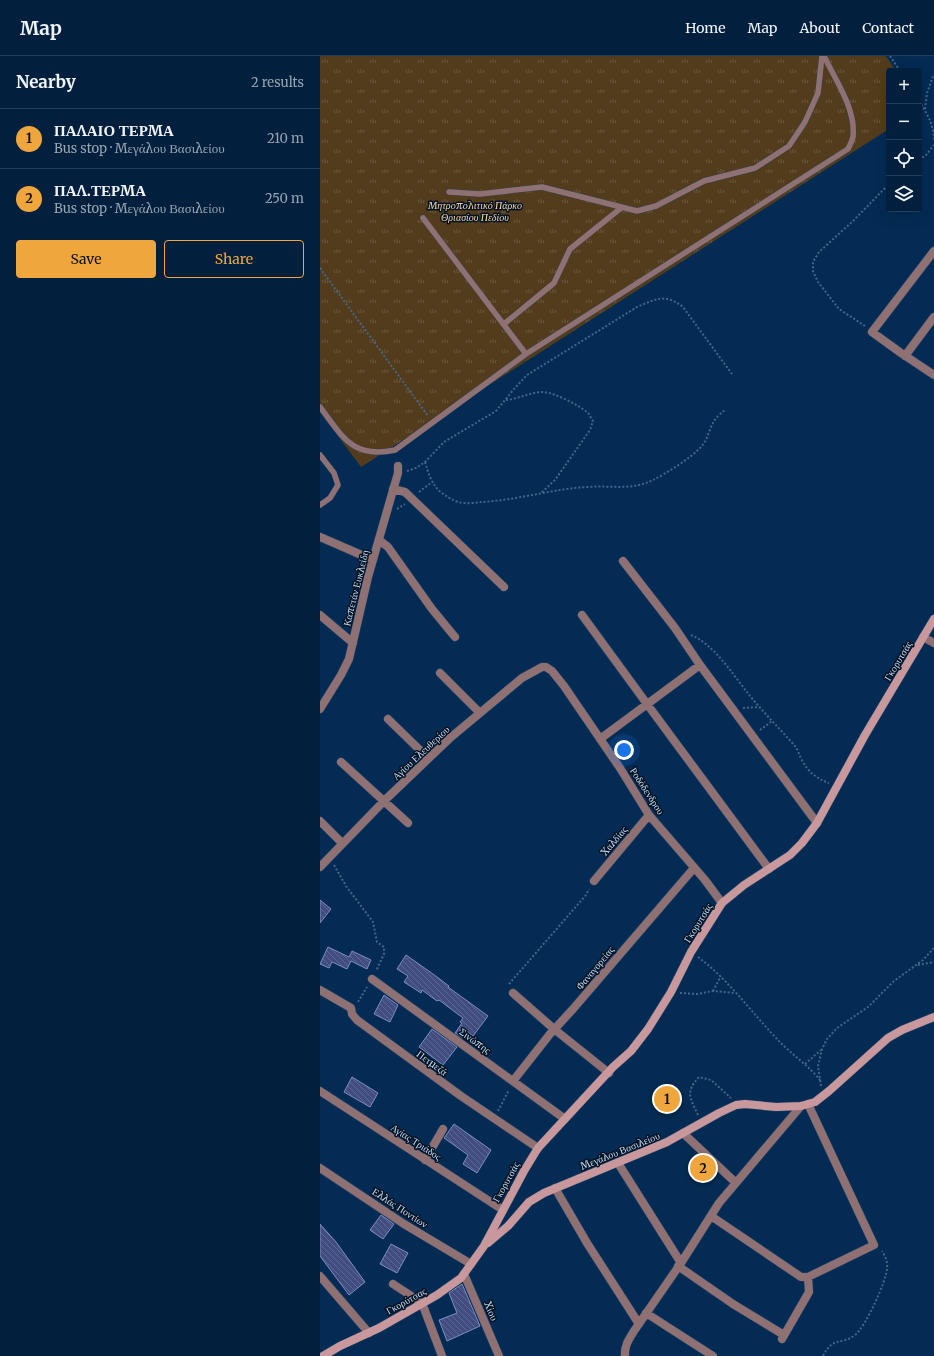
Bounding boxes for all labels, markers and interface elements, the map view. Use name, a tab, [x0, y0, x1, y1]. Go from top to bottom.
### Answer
text: Map	[20, 16, 62, 40]
text: Home	[685, 19, 726, 37]
text: Map	[748, 19, 777, 37]
text: About	[799, 19, 840, 37]
text: Contact	[862, 19, 914, 37]
map controls	[886, 68, 922, 212]
button: +	[886, 68, 922, 104]
text: Nearby	[16, 71, 76, 93]
text: 2 results	[251, 74, 304, 91]
button: −	[886, 104, 922, 140]
text: ΠΑΛΑΙΟ ΤΕΡΜΑ	[54, 121, 174, 140]
text: 1	[26, 130, 32, 147]
text: 210 m	[267, 130, 304, 147]
text: Bus stop · Μεγάλου Βασιλείου	[54, 140, 225, 157]
button: locate	[886, 140, 922, 176]
button: layers	[886, 176, 922, 212]
text: ΠΑΛ.ΤΕΡΜΑ	[54, 181, 146, 200]
text: 2	[25, 190, 33, 207]
text: 250 m	[265, 190, 304, 207]
park label: Μητροπολιτικό Πάρκο Θριασίου Πεδίου	[427, 199, 522, 224]
text: Bus stop · Μεγάλου Βασιλείου	[54, 200, 225, 217]
button: Save	[16, 240, 156, 278]
button: Share	[164, 240, 304, 278]
street label: Καπετάν Ευκλείδη	[340, 548, 372, 628]
street label: Γκορυτσάς	[881, 639, 915, 683]
street label: Αγίου Ελευθερίου	[390, 723, 452, 783]
your location	[614, 740, 634, 760]
street label: Ροδόδενδρου	[627, 765, 667, 817]
street label: Χαλδίας	[598, 823, 630, 859]
street label: Γκορυτσάς	[681, 901, 715, 945]
street label: Φαναγορείας	[573, 944, 617, 992]
street label: Σινώπης	[457, 1025, 493, 1057]
street label: Πετμεζά	[414, 1047, 451, 1079]
pin: 1	[654, 1084, 680, 1114]
street label: Αγίας Τριάδος	[388, 1121, 444, 1163]
street label: Μεγάλου Βασιλείου	[578, 1129, 662, 1173]
pin: 2	[690, 1153, 716, 1183]
street label: Γκορυτσάς	[490, 1160, 522, 1204]
street label: Ελλάς Ποντίων	[370, 1185, 431, 1231]
street label: Γκορύτσας	[384, 1285, 428, 1317]
street label: Χίου	[481, 1299, 501, 1323]

